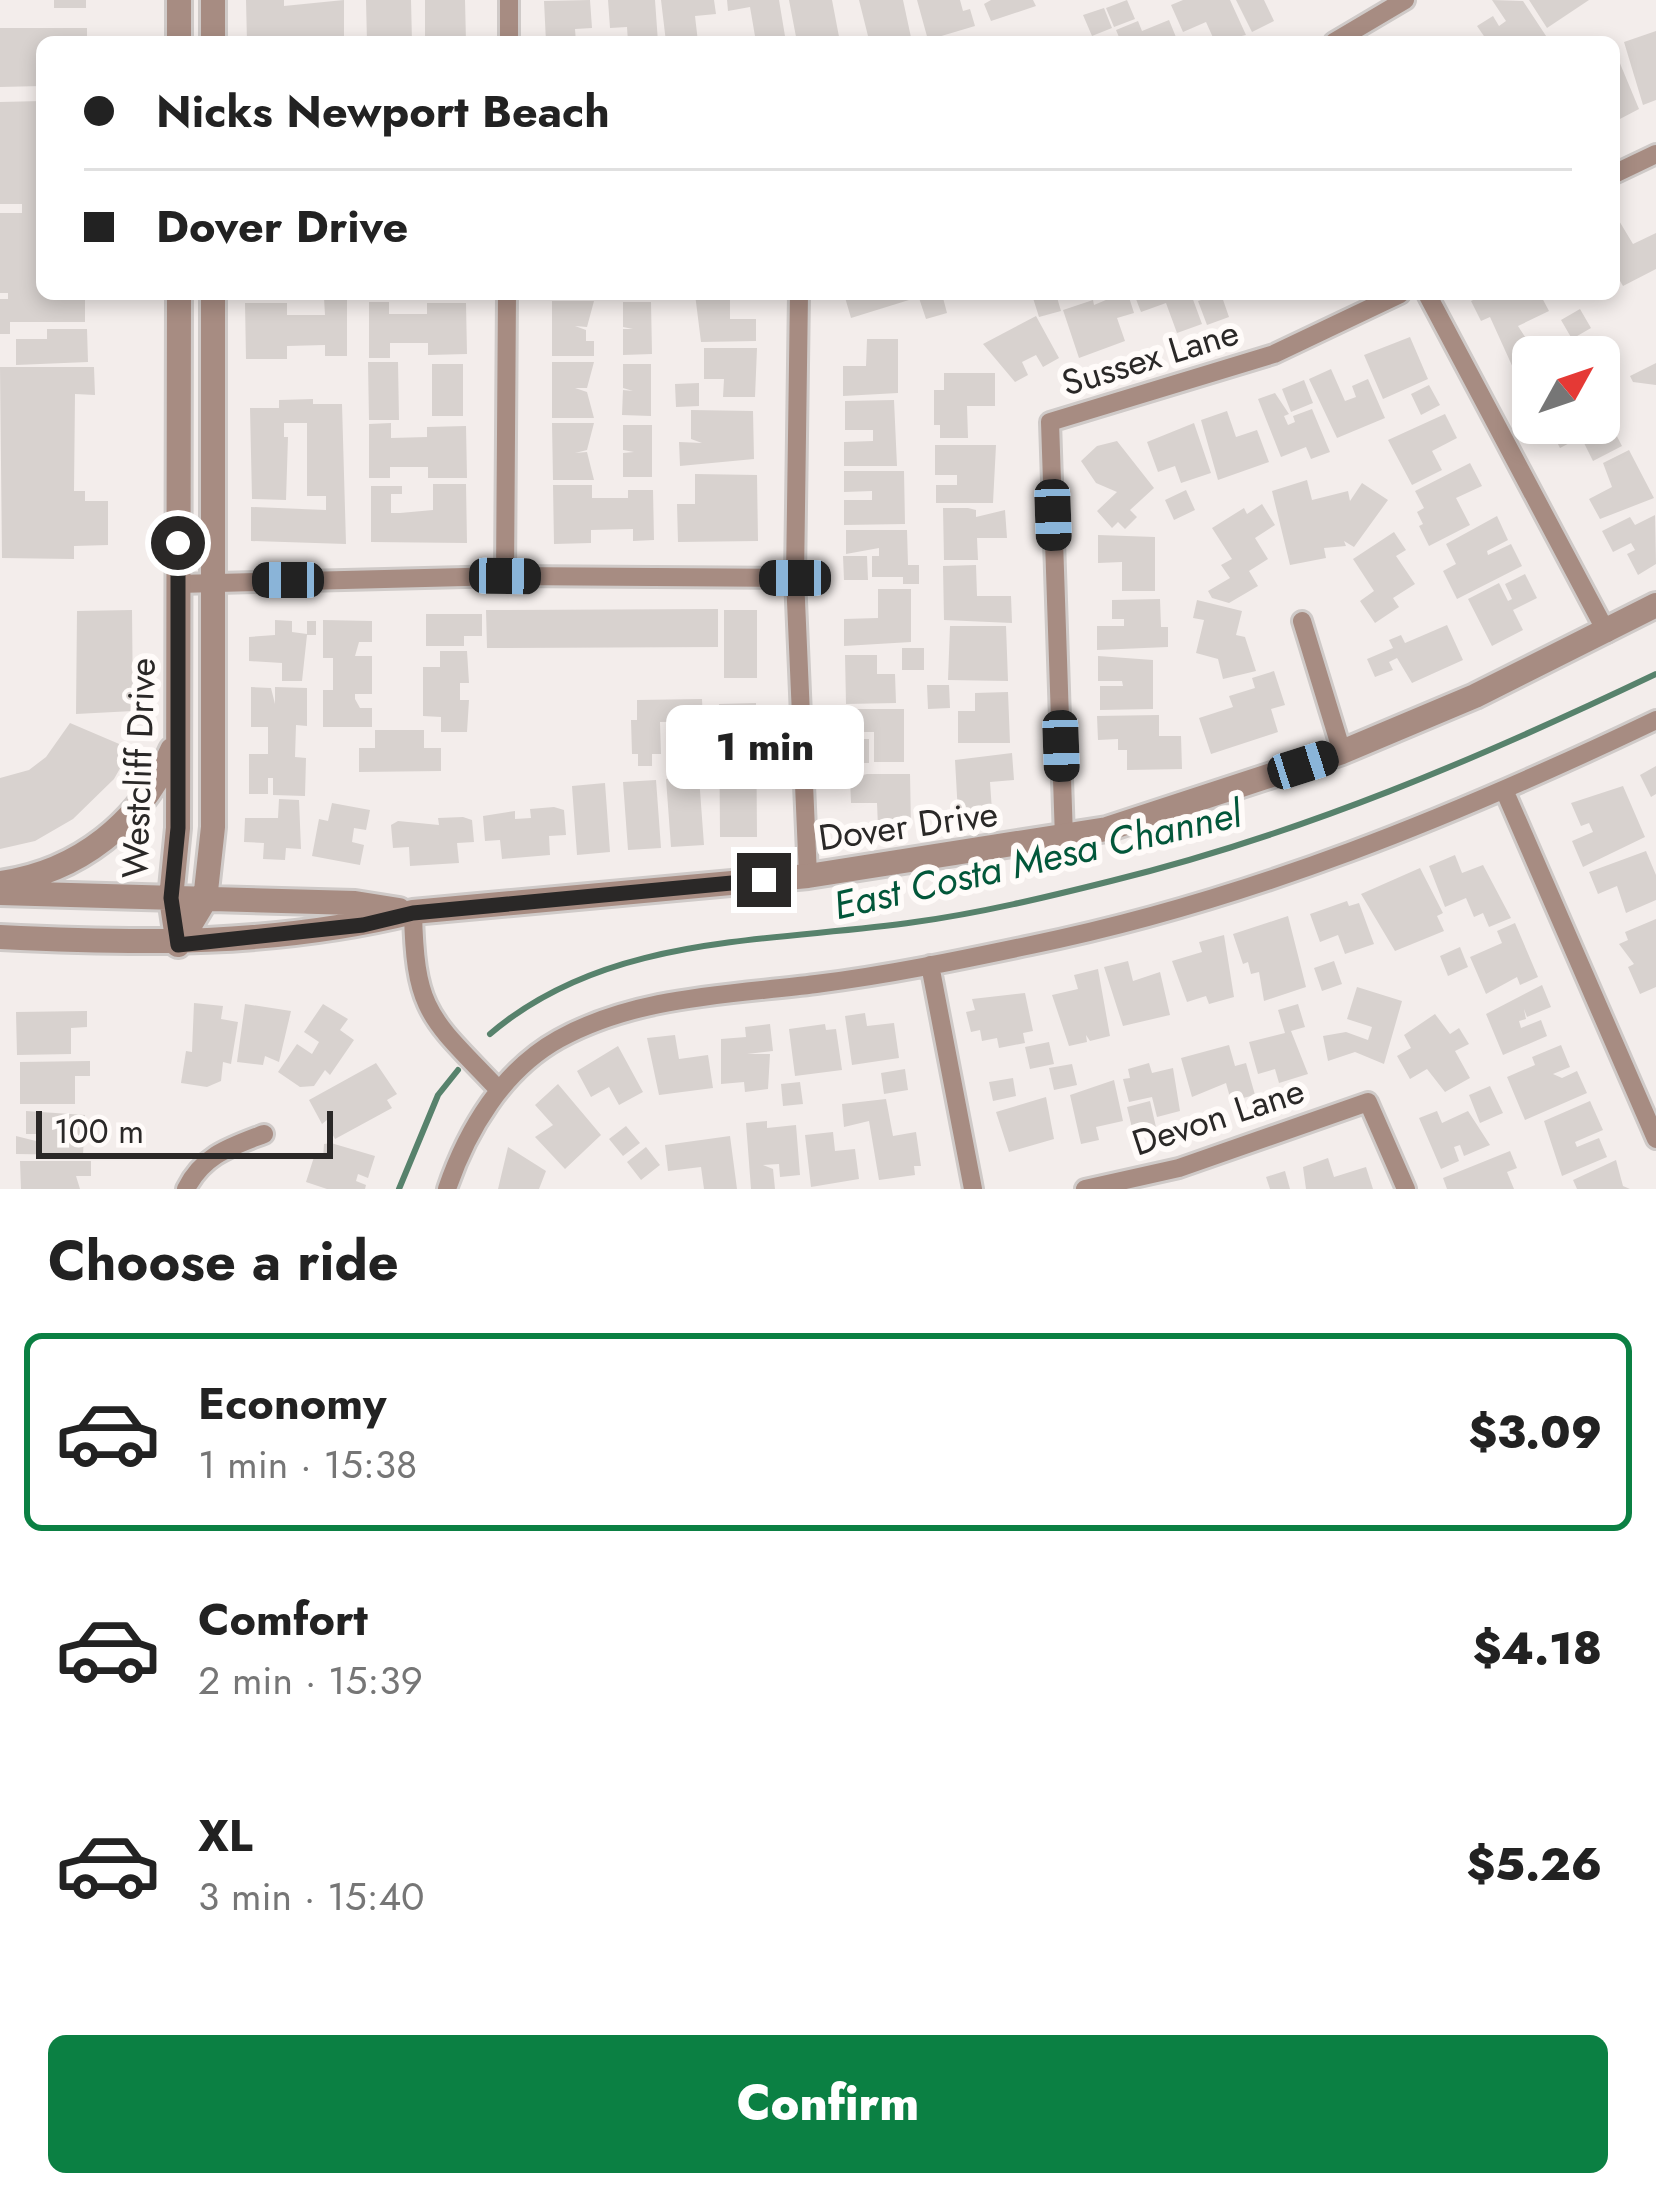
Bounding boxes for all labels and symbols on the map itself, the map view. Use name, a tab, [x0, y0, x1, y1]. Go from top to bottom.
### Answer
street label: Sussex Lane	[1055, 305, 1245, 409]
north arrow	[1512, 336, 1620, 444]
car	[1034, 478, 1072, 552]
route start	[151, 516, 205, 570]
car	[469, 557, 541, 595]
car	[759, 560, 831, 596]
car	[252, 562, 324, 598]
street label: Westcliff Drive	[108, 657, 168, 879]
callout: 1 min	[665, 706, 863, 790]
car	[1042, 709, 1080, 783]
car	[1263, 737, 1343, 793]
water label: East Costa Mesa Channel	[828, 784, 1249, 934]
street label: Dover Drive	[815, 787, 1001, 863]
route end	[737, 853, 791, 907]
street label: Devon Lane	[1125, 1064, 1311, 1168]
scale bar	[36, 1105, 333, 1158]

